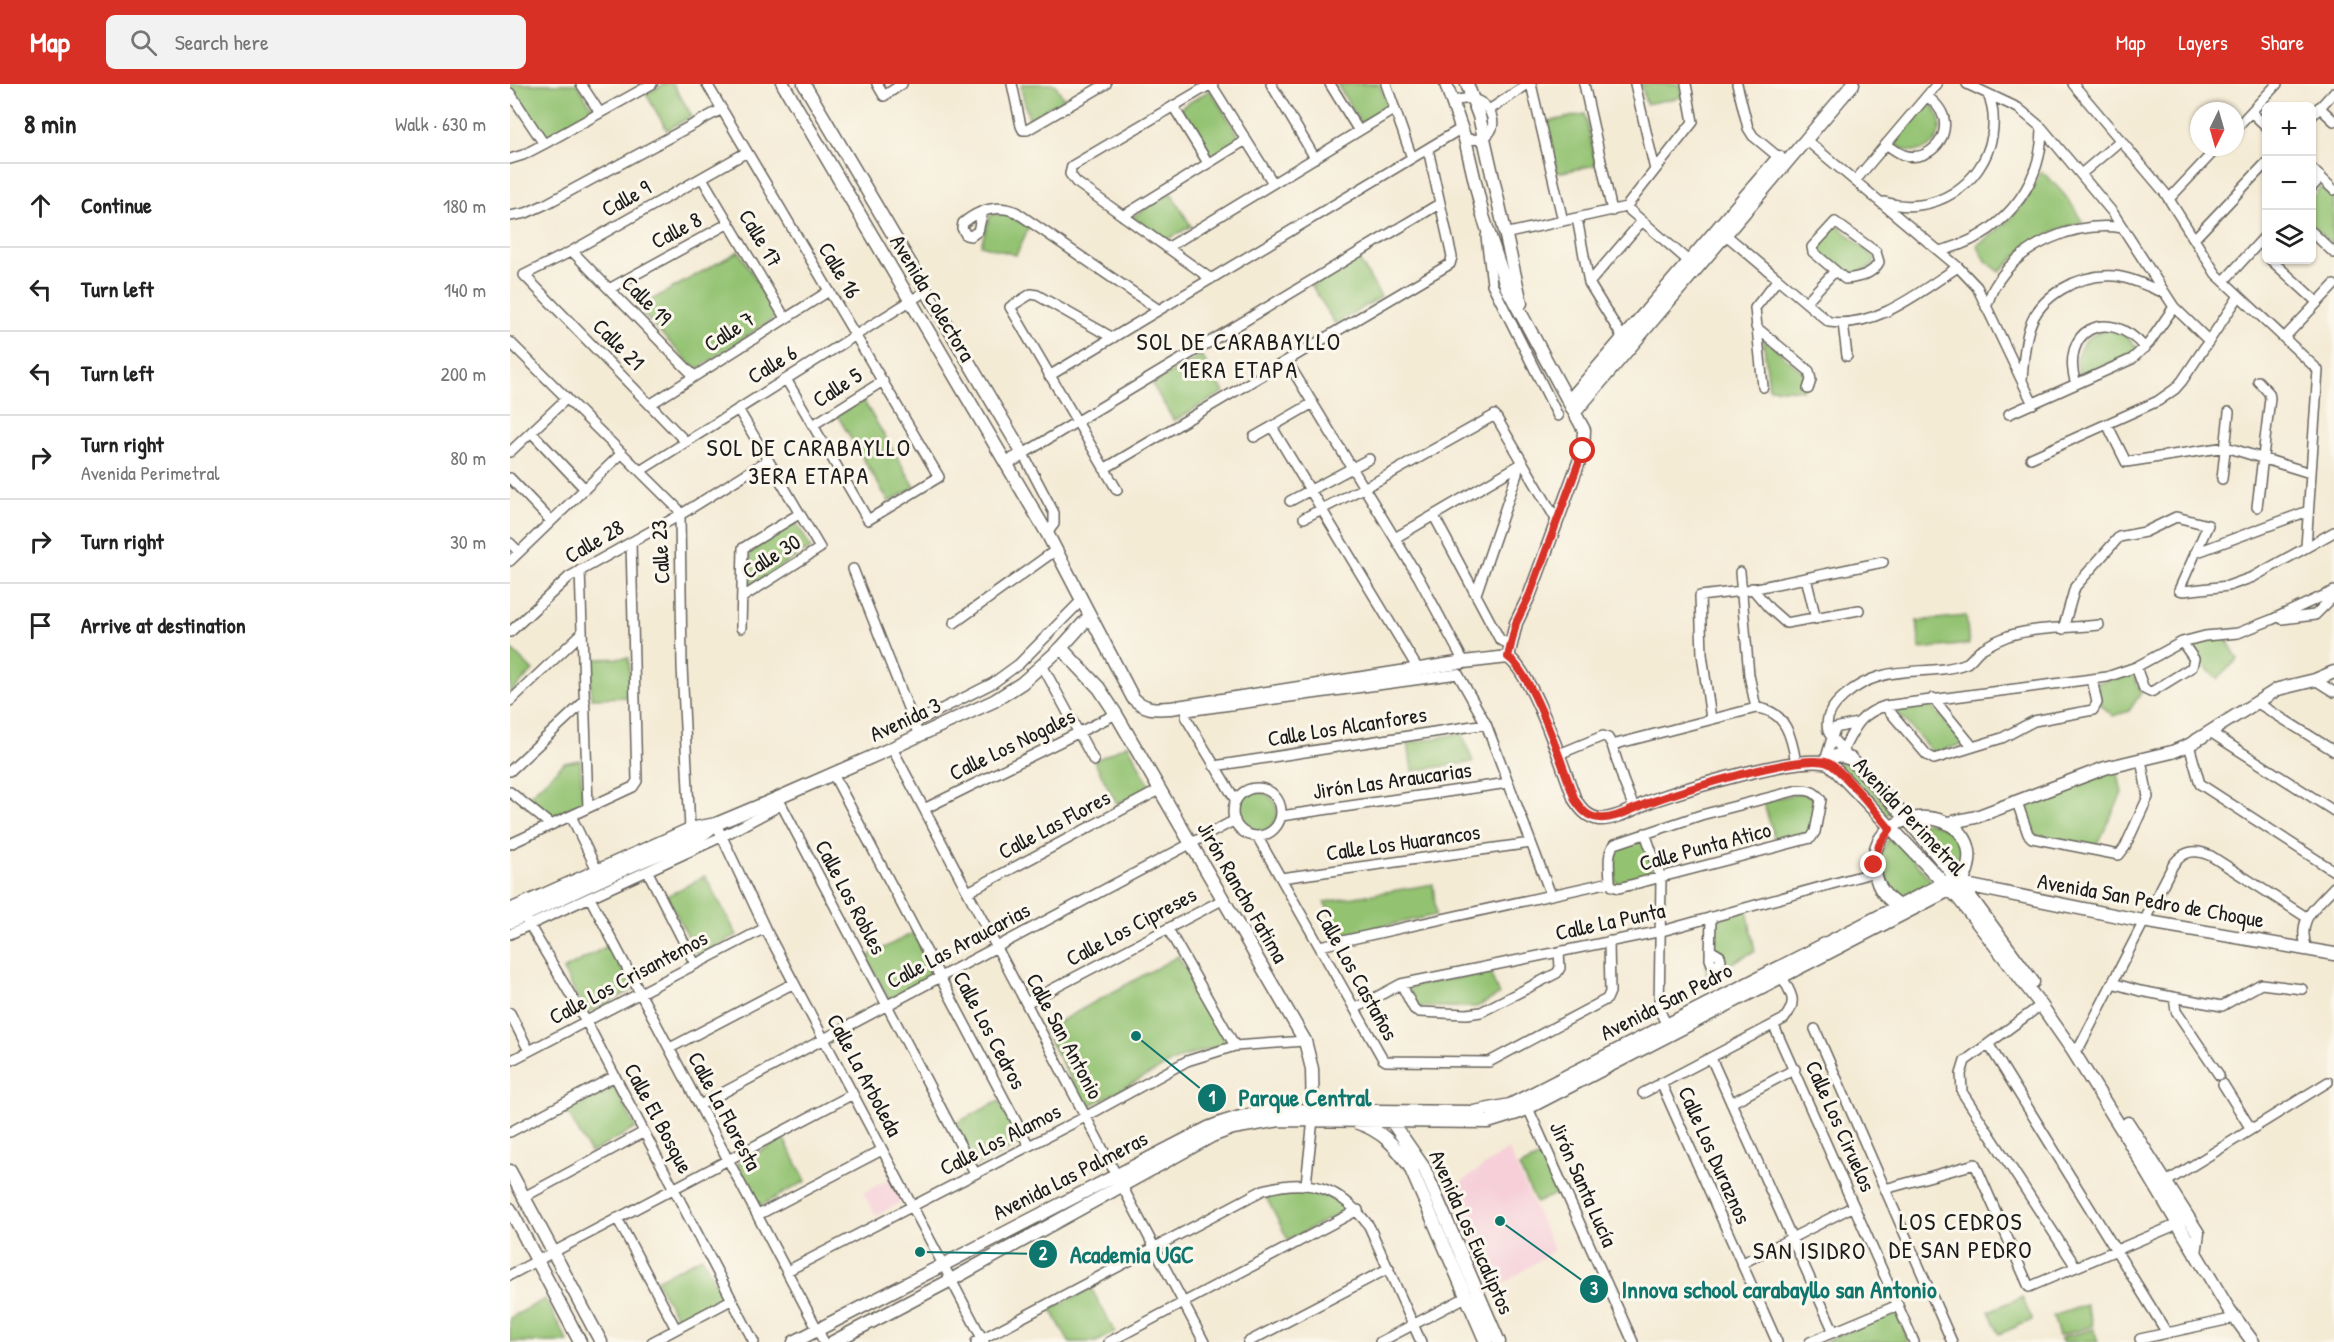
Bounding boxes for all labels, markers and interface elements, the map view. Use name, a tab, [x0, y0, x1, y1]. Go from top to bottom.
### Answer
search box	[106, 15, 526, 69]
text: Map	[30, 23, 70, 61]
icon: search	[127, 26, 160, 59]
text: Search here	[175, 27, 269, 57]
text: Map	[2116, 28, 2145, 57]
text: Layers	[2178, 28, 2228, 57]
text: Share	[2261, 28, 2304, 57]
north arrow	[2190, 102, 2244, 156]
map controls	[2262, 102, 2316, 264]
button: +	[2262, 102, 2316, 156]
text: 8 min	[24, 106, 77, 141]
text: Walk · 630 m	[395, 110, 486, 137]
button: −	[2262, 156, 2316, 210]
street label: Calle 9	[596, 172, 656, 224]
icon: ahead	[24, 189, 57, 222]
text: Continue	[81, 190, 152, 220]
text: 180 m	[443, 192, 486, 219]
street label: Calle 17	[732, 203, 790, 273]
street label: Calle 8	[645, 204, 707, 256]
button: layers	[2262, 210, 2316, 264]
street label: Avenida Colectora	[883, 229, 983, 367]
street label: Calle 16	[811, 236, 869, 304]
street label: Calle 19	[615, 268, 679, 332]
icon: left	[24, 273, 57, 306]
text: Turn left	[81, 274, 154, 304]
text: 140 m	[444, 276, 486, 303]
street label: Calle 7	[698, 303, 760, 359]
street label: Calle 21	[586, 311, 652, 377]
district label: SOL DE CARABAYLLO 1ERA ETAPA	[1137, 325, 1342, 385]
street label: Calle 6	[742, 337, 803, 391]
icon: left	[24, 357, 57, 390]
text: Turn left	[81, 358, 154, 388]
text: 200 m	[441, 360, 486, 387]
street label: Calle 5	[806, 360, 868, 414]
text: Turn right	[81, 429, 164, 459]
district label: SOL DE CARABAYLLO 3ERA ETAPA	[707, 431, 912, 491]
route start	[1569, 437, 1595, 463]
icon: right	[24, 441, 57, 474]
text: 80 m	[450, 444, 486, 471]
text: Avenida Perimetral	[81, 459, 220, 486]
street label: Calle 28	[559, 512, 629, 570]
street label: Calle 23	[643, 519, 677, 585]
icon: right	[24, 525, 57, 558]
text: Turn right	[81, 526, 164, 556]
street label: Calle 30	[736, 526, 806, 586]
text: 30 m	[450, 528, 486, 555]
icon: arrive	[24, 609, 57, 642]
text: Arrive at destination	[81, 610, 246, 640]
street label: Avenida 3	[865, 689, 946, 749]
street label: Calle Los Alcanfores	[1265, 699, 1429, 753]
street label: Calle Los Nogales	[944, 701, 1080, 787]
street label: Avenida Perimetral	[1847, 750, 1973, 882]
street label: Jirón Las Araucarias	[1311, 754, 1473, 806]
street label: Calle Las Flores	[993, 782, 1115, 866]
street label: Calle Punta Atico	[1636, 814, 1774, 878]
street label: Jirón Rancho Fatima	[1190, 816, 1296, 969]
street label: Calle Los Huarancos	[1324, 816, 1482, 868]
street label: Calle Los Robles	[808, 835, 894, 959]
route end	[1860, 851, 1886, 877]
street label: Avenida San Pedro de Choque	[2035, 865, 2267, 935]
street label: Calle Los Cipreses	[1060, 879, 1202, 973]
street label: Calle Las Araucarias	[881, 895, 1035, 995]
street label: Calle La Punta	[1552, 895, 1668, 947]
street label: Calle Los Castaños	[1308, 902, 1406, 1046]
street label: Calle Los Crisantemos	[543, 923, 713, 1031]
street label: Avenida San Pedro	[1595, 955, 1737, 1047]
street label: Calle Los Cedros	[946, 966, 1034, 1094]
street label: Calle San Antonio	[1019, 968, 1111, 1104]
street label: Calle La Arboleda	[820, 1008, 910, 1142]
street label: Calle La Floresta	[681, 1046, 769, 1176]
street label: Calle Los Ciruelos	[1799, 1056, 1883, 1196]
street label: Calle El Bosque	[617, 1058, 701, 1179]
callout: Parque Central	[1197, 1077, 1384, 1119]
text: Parque Central	[1239, 1081, 1372, 1114]
street label: Calle Los Duraznos	[1671, 1081, 1759, 1229]
text: 1	[1209, 1085, 1216, 1110]
street label: Calle Los Alamos	[934, 1096, 1066, 1182]
street label: Jirón Santa Lucía	[1543, 1117, 1625, 1252]
street label: Avenida Las Palmeras	[987, 1123, 1153, 1227]
street label: Avenida Los Eucaliptos	[1422, 1145, 1522, 1319]
district label: LOS CEDROS DE SAN PEDRO	[1889, 1205, 2033, 1265]
callout: Academia UGC	[1028, 1233, 1206, 1275]
district label: SAN ISIDRO	[1753, 1234, 1867, 1266]
text: Academia UGC	[1070, 1238, 1194, 1270]
text: 2	[1039, 1241, 1048, 1266]
callout: Innova school carabayllo san Antonio	[1579, 1268, 1948, 1310]
text: Innova school carabayllo san Antonio	[1621, 1273, 1937, 1306]
text: 3	[1590, 1276, 1598, 1301]

